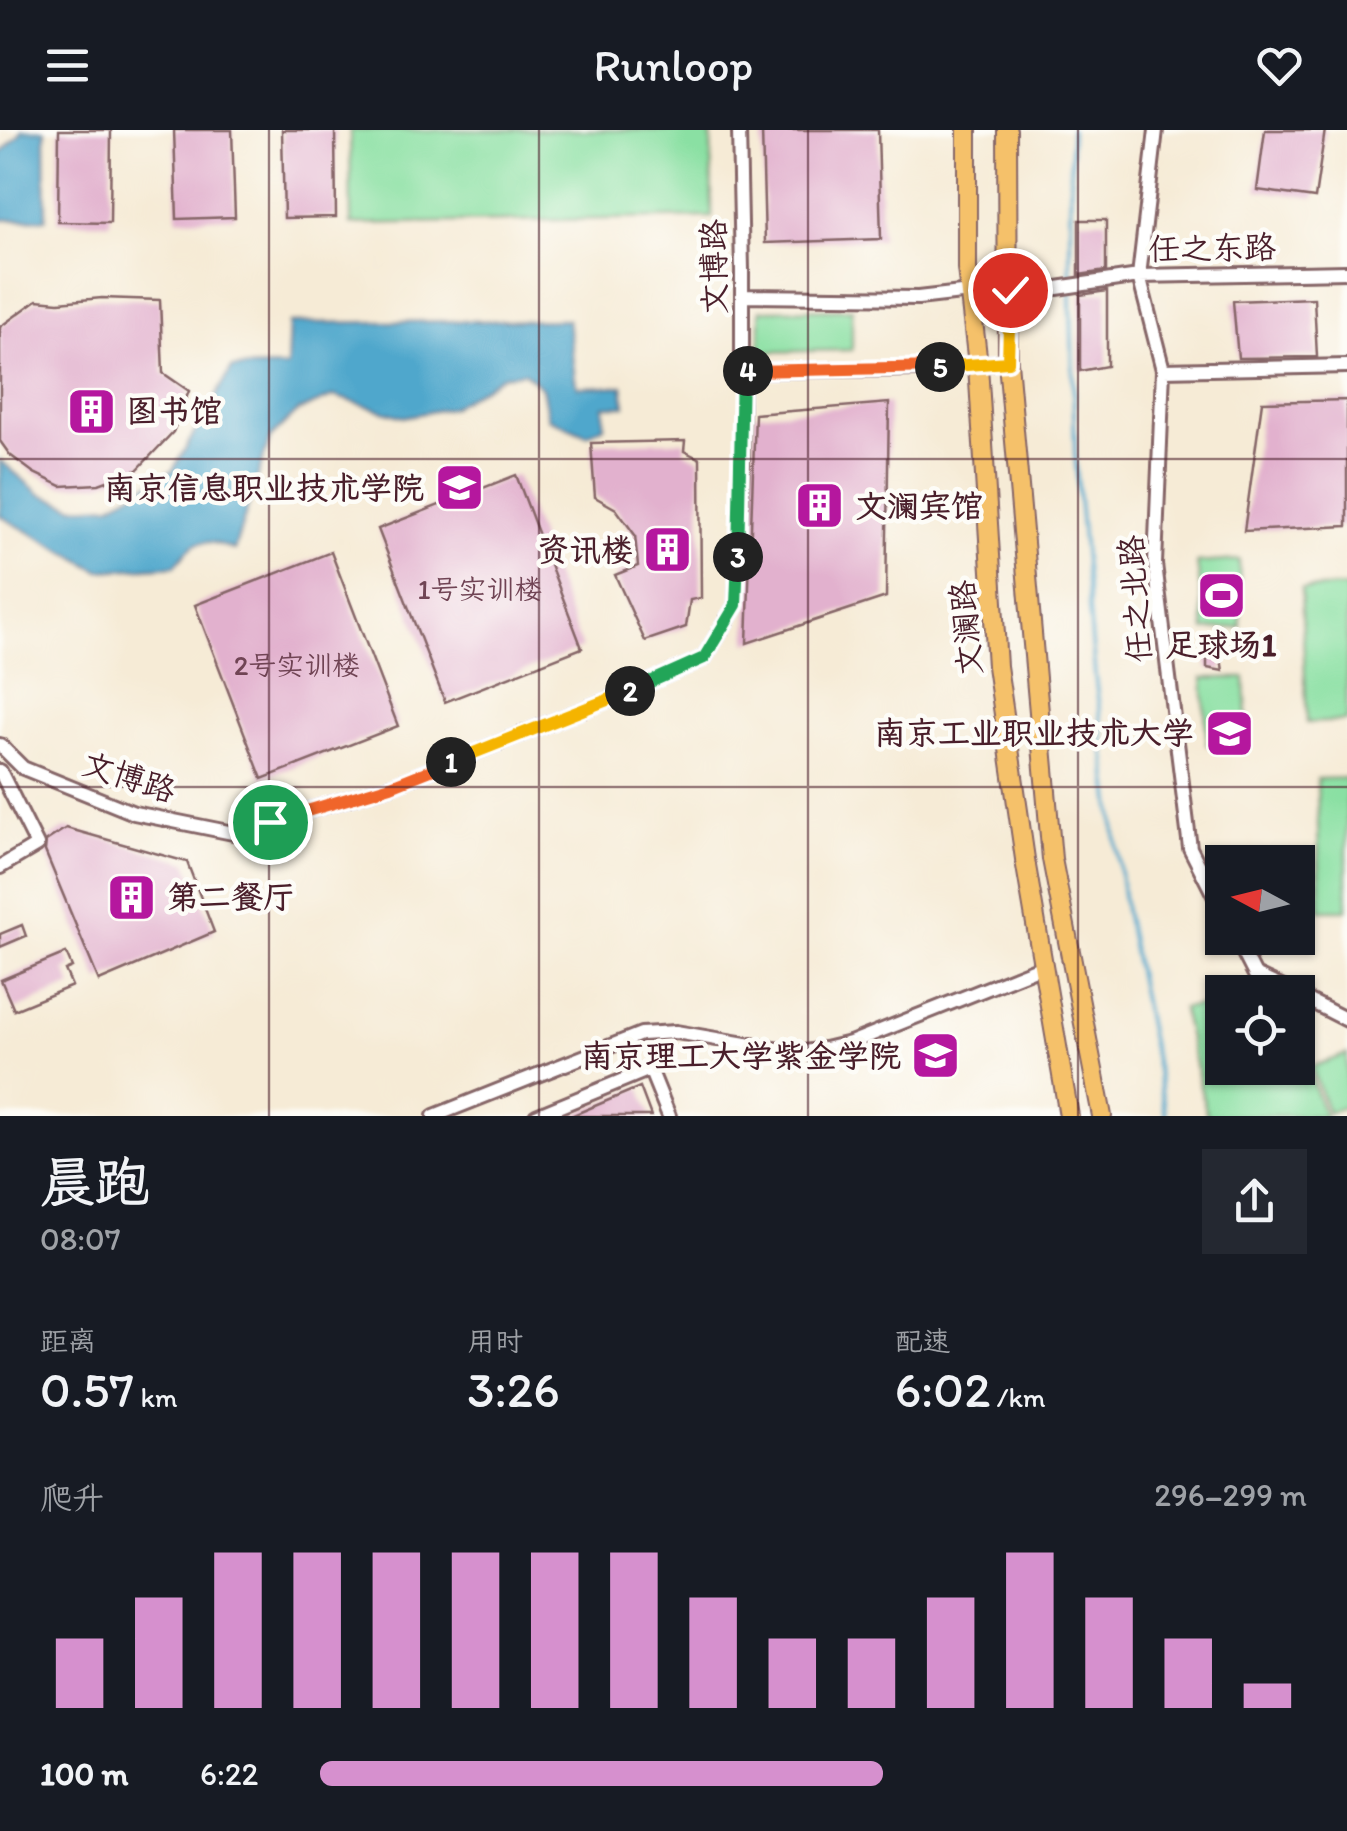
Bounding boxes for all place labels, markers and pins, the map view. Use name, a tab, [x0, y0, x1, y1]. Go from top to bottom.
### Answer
pin	[968, 248, 1053, 333]
pin: 5	[915, 342, 965, 392]
pin: 4	[723, 346, 773, 396]
building icon: 图书馆	[65, 385, 117, 437]
place label: 图书馆	[126, 392, 222, 430]
school or university icon: 南京信息职业技术学院	[433, 462, 485, 514]
place label: 南京信息职业技术学院	[104, 469, 424, 507]
building icon: 文澜宾馆	[794, 480, 846, 532]
place label: 文澜宾馆	[855, 487, 983, 525]
building icon: 资讯楼	[642, 524, 694, 576]
place label: 资讯楼	[537, 531, 633, 569]
pin: 3	[713, 532, 763, 582]
sports icon: 足球场1	[1195, 569, 1247, 621]
place label: 足球场1	[1166, 626, 1277, 664]
pin: 2	[605, 666, 655, 716]
school or university icon: 南京工业职业技术大学	[1203, 707, 1255, 759]
place label: 南京工业职业技术大学	[874, 714, 1194, 752]
pin: 1	[426, 737, 476, 787]
pin	[228, 780, 313, 865]
building icon: 第二餐厅	[106, 871, 158, 923]
place label: 第二餐厅	[167, 878, 295, 916]
school or university icon: 南京理工大学紫金学院	[910, 1030, 962, 1082]
place label: 南京理工大学紫金学院	[581, 1037, 901, 1075]

